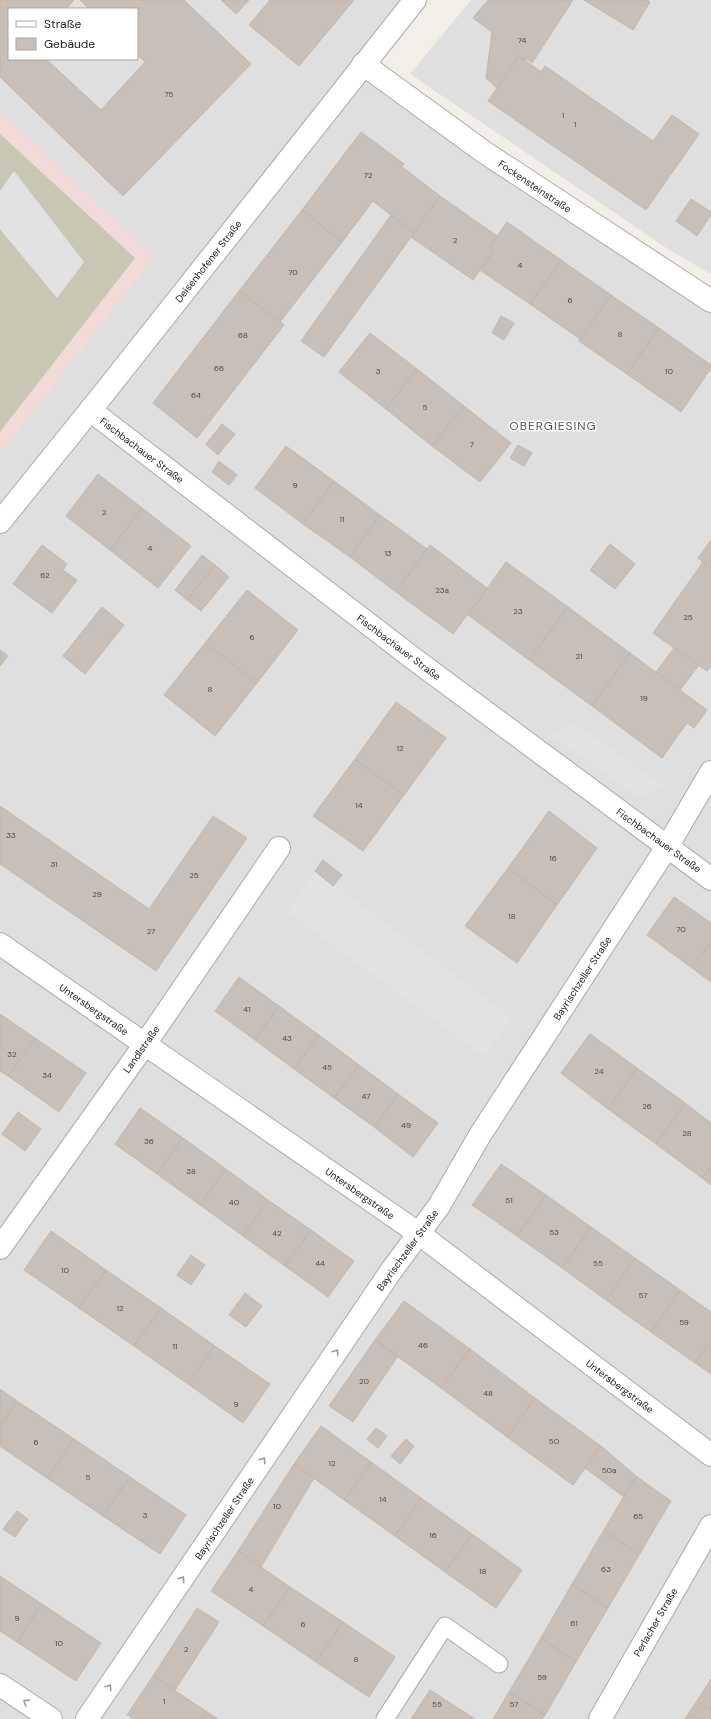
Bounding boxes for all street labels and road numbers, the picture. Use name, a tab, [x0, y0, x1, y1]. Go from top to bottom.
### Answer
street label: Fockensteinstraße	[496, 157, 574, 216]
street label: Deisenhofener Straße	[172, 217, 245, 305]
street label: Fischbachauer Straße	[97, 415, 186, 486]
street label: Fischbachauer Straße	[354, 612, 443, 683]
street label: Fischbachauer Straße	[614, 805, 704, 876]
street label: Bayrischzeller Straße	[550, 934, 615, 1023]
street label: Untersbergstraße	[57, 981, 131, 1038]
street label: Landlstraße	[120, 1023, 163, 1076]
street label: Untersbergstraße	[323, 1165, 397, 1222]
street label: Bayrischzeller Straße	[374, 1207, 441, 1293]
street label: Untersbergstraße	[583, 1357, 656, 1416]
street label: Bayrischzeller Straße	[192, 1474, 257, 1562]
street label: Perlacher Straße	[631, 1585, 680, 1659]

